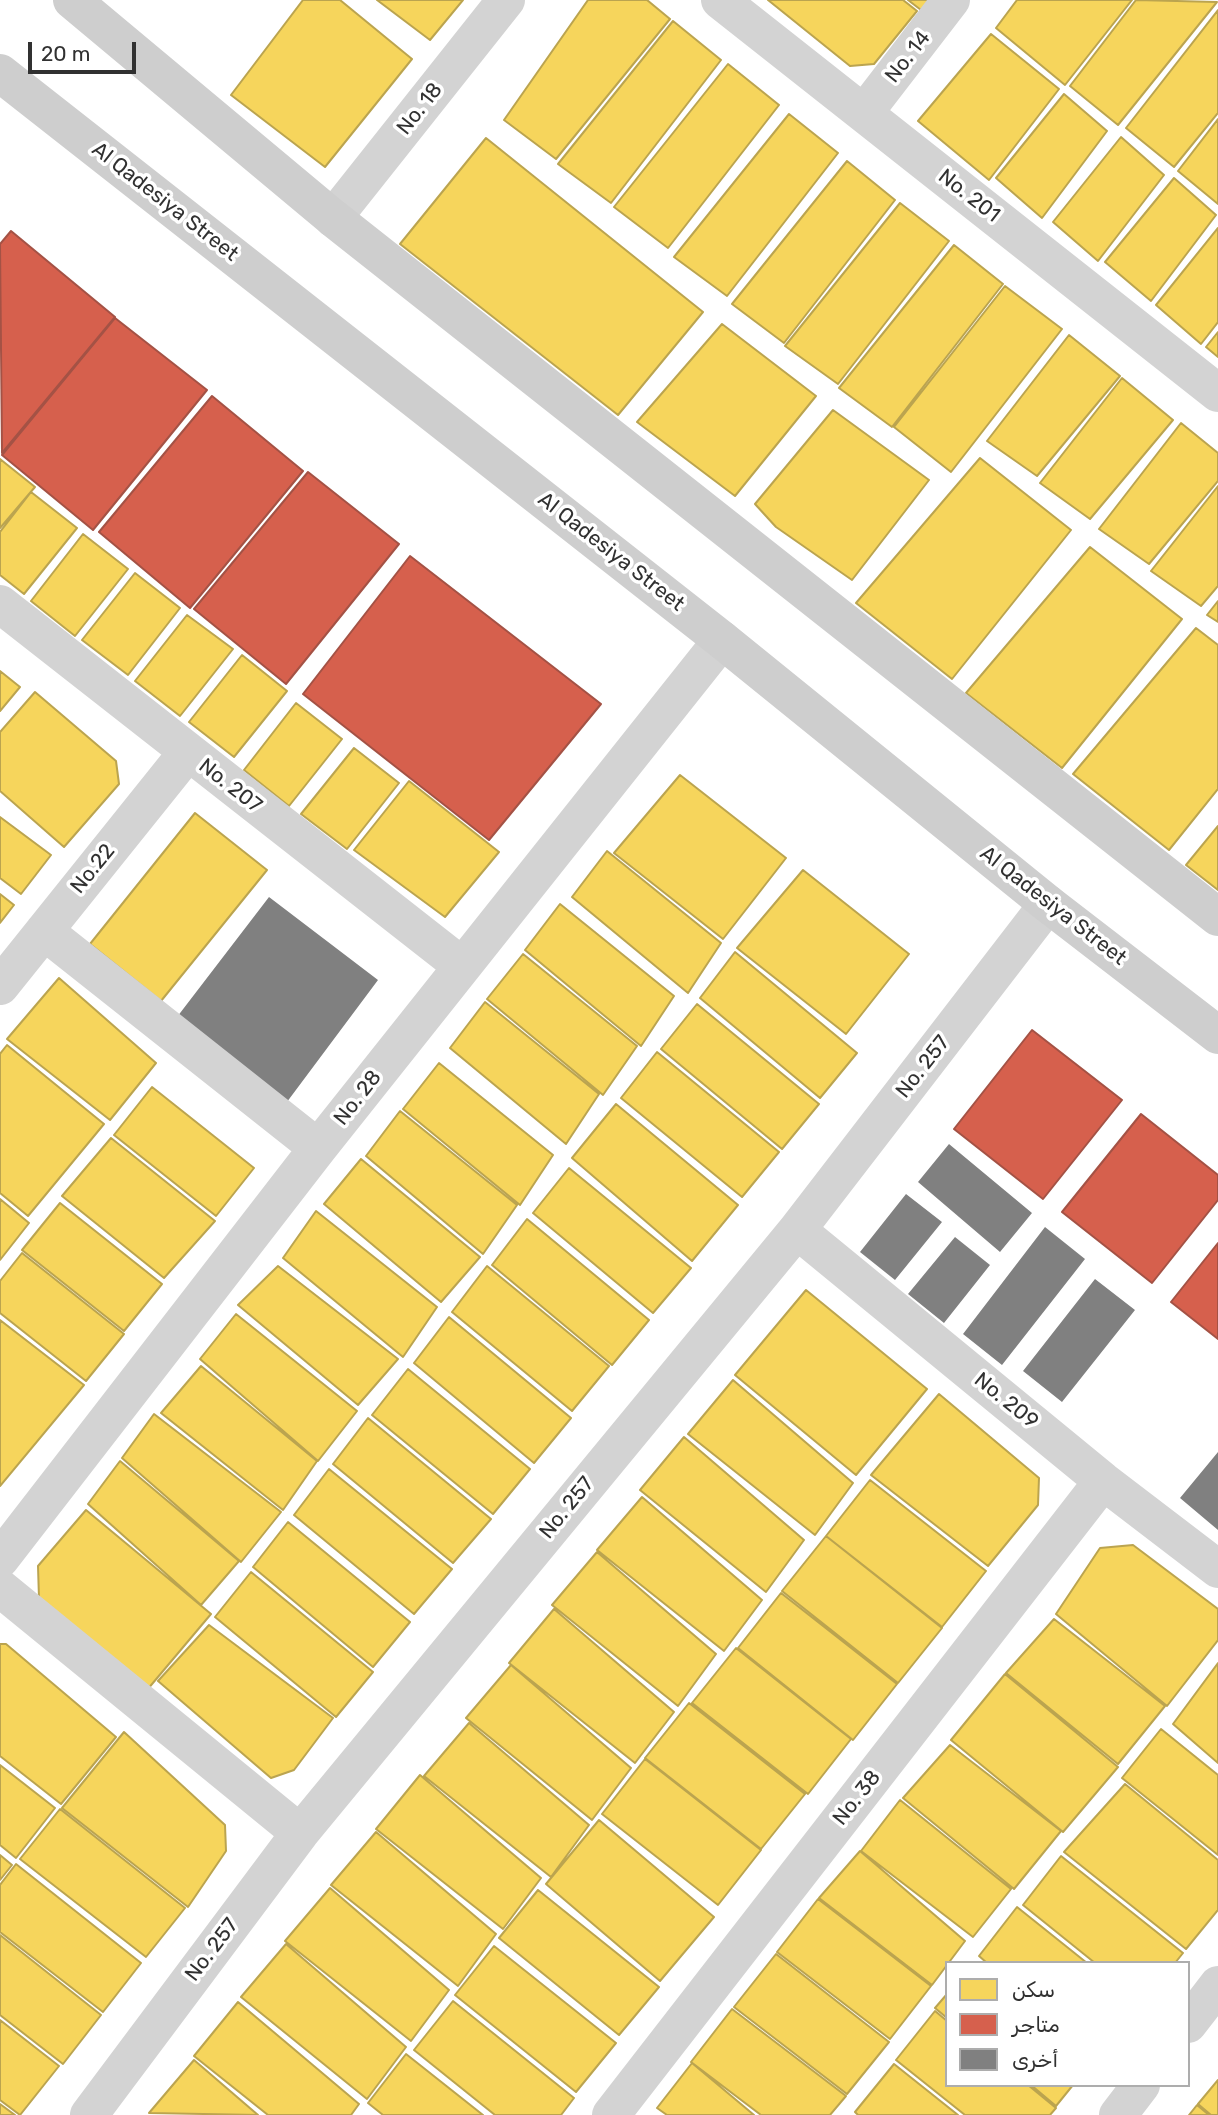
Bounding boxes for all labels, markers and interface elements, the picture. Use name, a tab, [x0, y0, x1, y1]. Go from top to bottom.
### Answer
street label: No. 14	[880, 26, 936, 88]
scale bar	[32, 28, 140, 72]
text: 20 m	[41, 41, 90, 66]
street label: No. 18	[392, 78, 448, 140]
street label: Al Qadesiya Street	[87, 137, 243, 267]
street label: No. 201	[933, 164, 1005, 228]
street label: Al Qadesiya Street	[533, 487, 689, 617]
street label: No. 207	[193, 754, 267, 818]
street label: No.22	[65, 839, 121, 899]
street label: Al Qadesiya Street	[975, 841, 1131, 971]
street label: No. 257	[891, 1031, 955, 1103]
street label: No. 28	[329, 1066, 387, 1130]
street label: No. 209	[969, 1368, 1043, 1434]
street label: No. 257	[534, 1472, 600, 1544]
street label: No. 38	[828, 1765, 886, 1831]
street label: No. 257	[180, 1913, 244, 1987]
legend	[945, 1961, 1190, 2087]
text: سكن	[1012, 1977, 1055, 2002]
text: متاجر	[1012, 2012, 1060, 2037]
text: أخرى	[1012, 2047, 1058, 2072]

